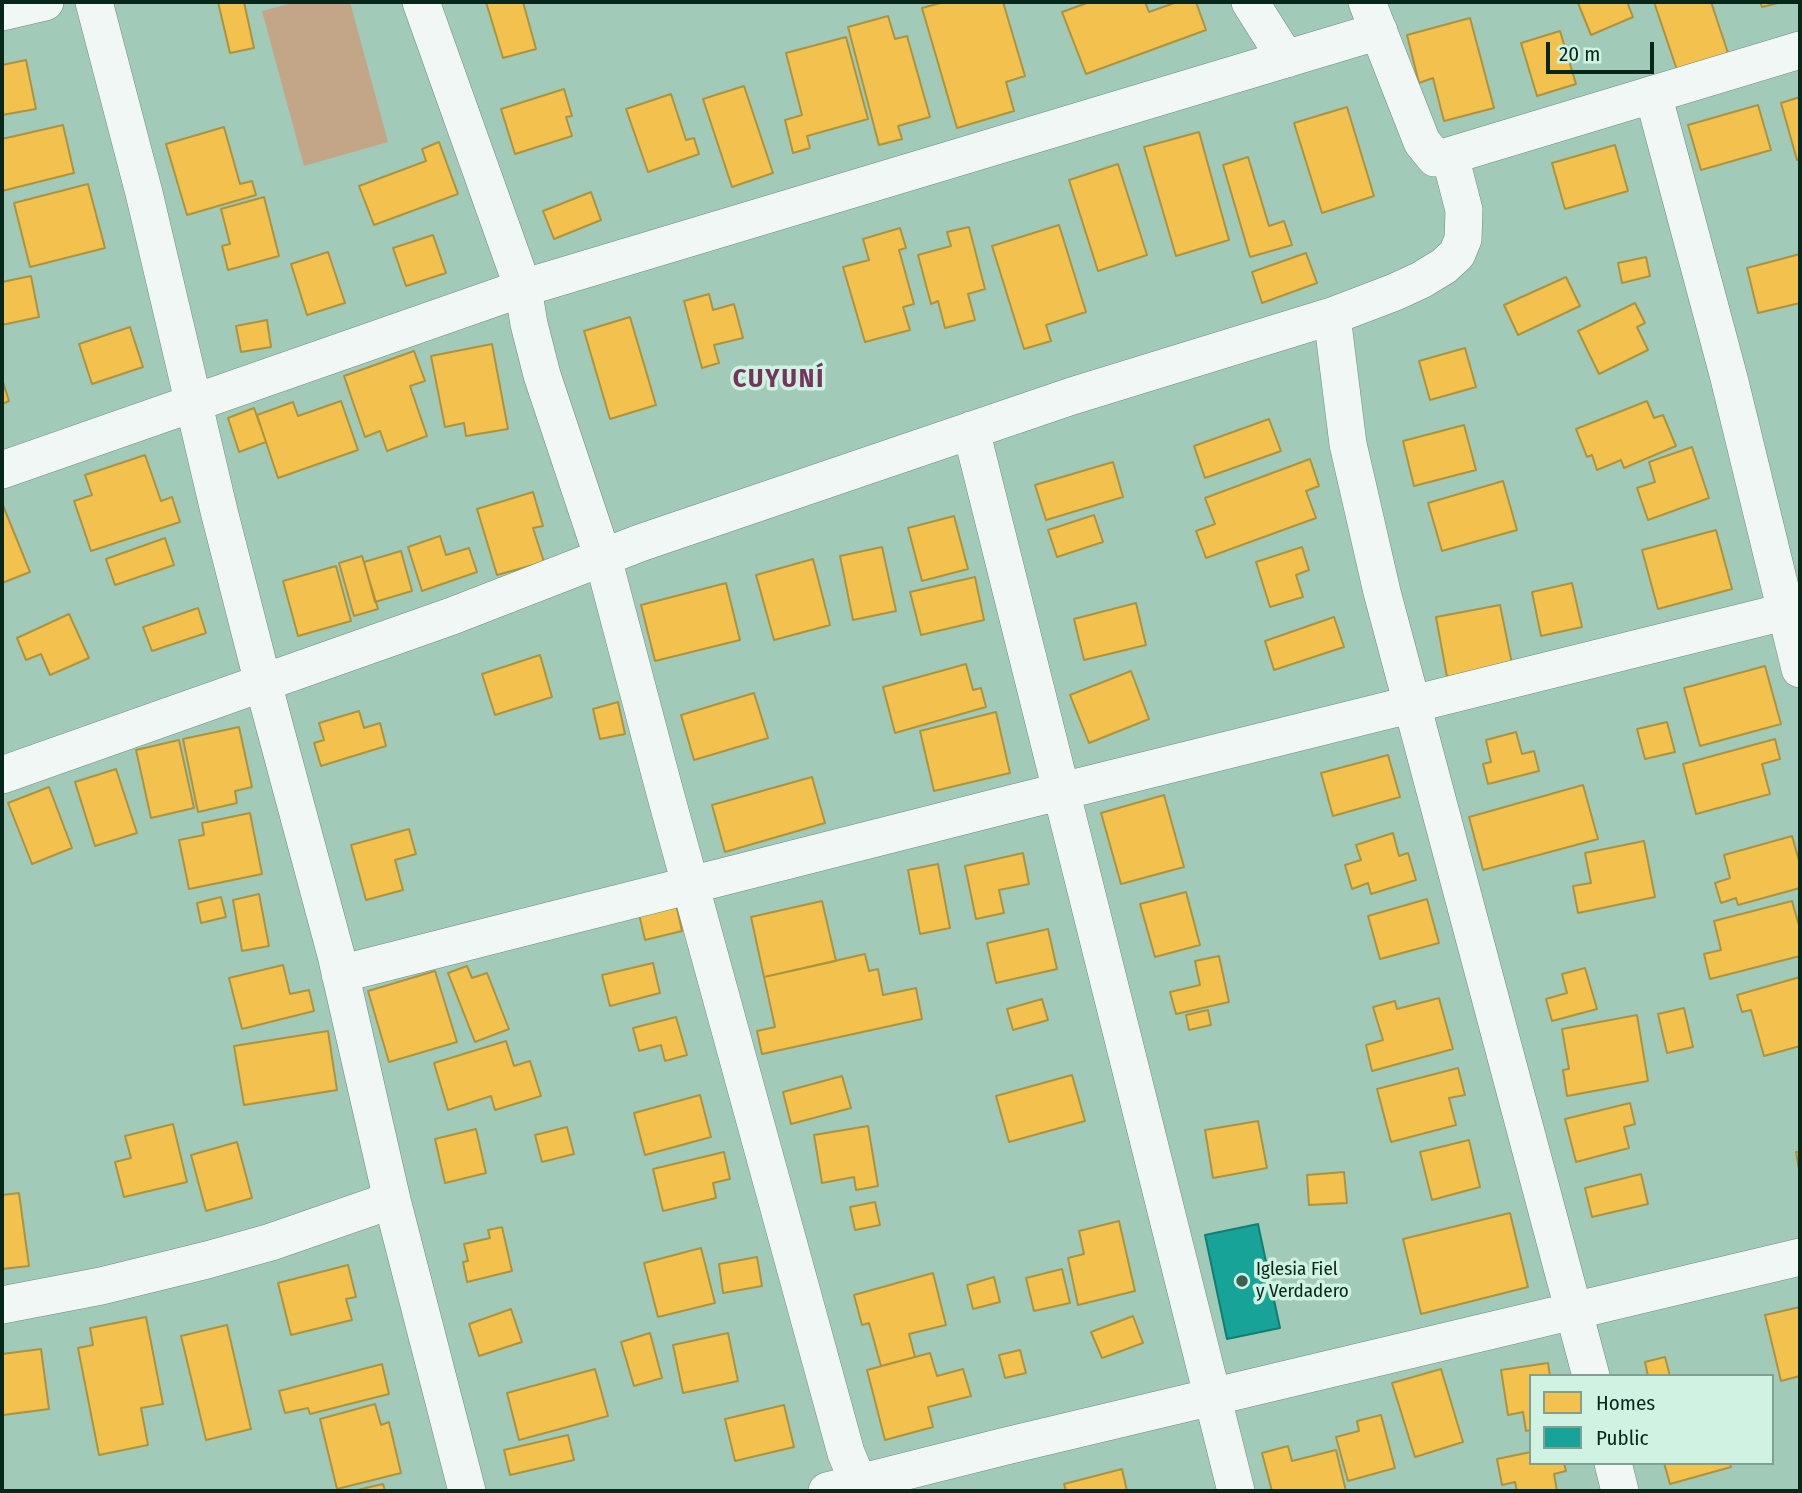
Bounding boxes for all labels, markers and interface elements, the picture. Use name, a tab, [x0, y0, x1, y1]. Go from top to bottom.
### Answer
scale bar	[1550, 28, 1658, 72]
text: 20 m	[1559, 41, 1600, 67]
district label: CUYUNÍ	[733, 364, 825, 396]
place label: Iglesia Fiel y Verdadero	[1256, 1259, 1349, 1303]
marker: Iglesia Fiel y Verdadero	[1234, 1273, 1250, 1289]
legend	[1529, 1374, 1774, 1465]
text: Homes	[1596, 1390, 1655, 1416]
text: Public	[1596, 1425, 1648, 1451]

